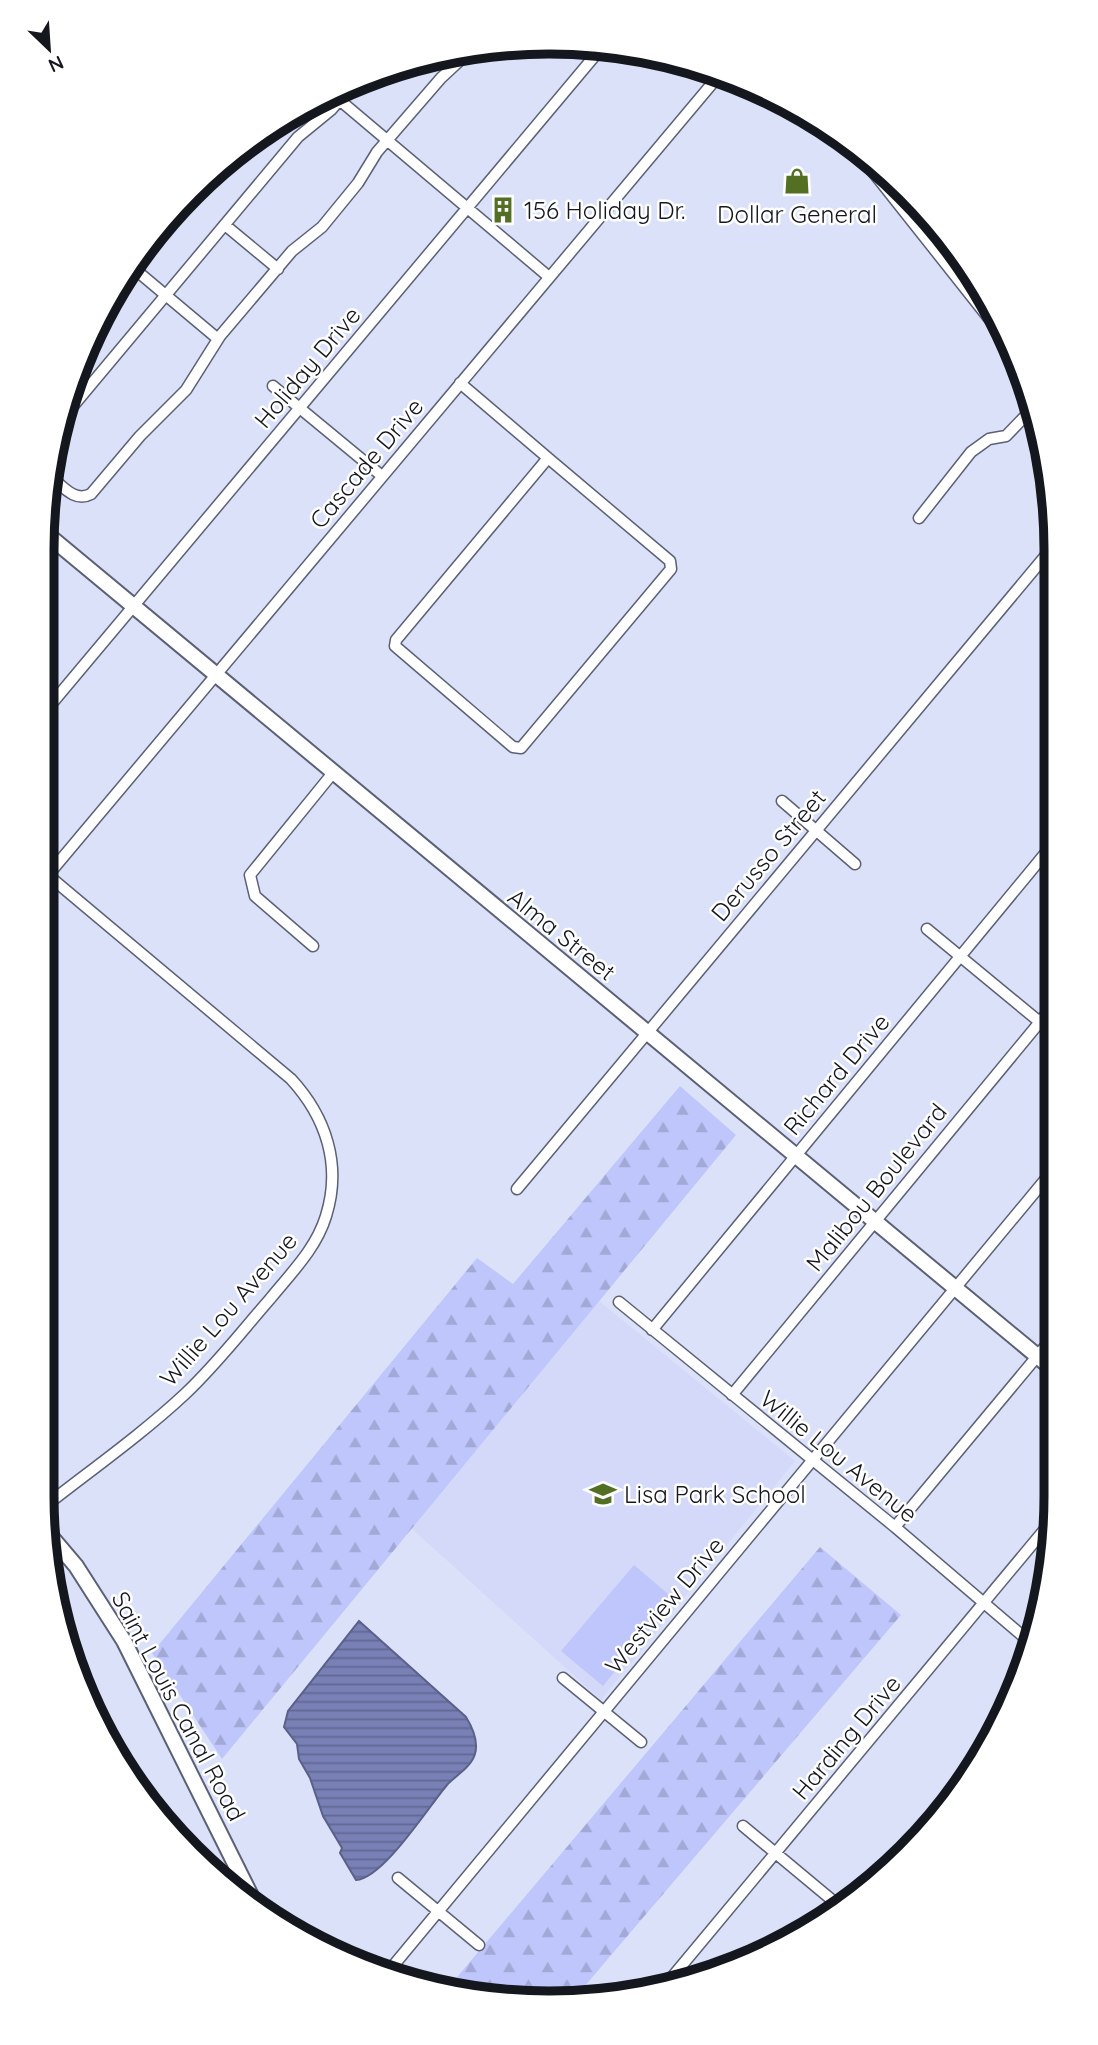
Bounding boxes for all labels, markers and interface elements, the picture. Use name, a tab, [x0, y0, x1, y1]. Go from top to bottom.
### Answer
north arrow	[14, 14, 84, 84]
text: N	[45, 51, 68, 78]
shop icon: Dollar General	[782, 166, 812, 196]
building icon: 156 Holiday Dr.	[488, 195, 518, 225]
place label: 156 Holiday Dr.	[524, 195, 685, 225]
place label: Dollar General	[717, 199, 877, 229]
street label: Holiday Drive	[247, 300, 367, 434]
street label: Cascade Drive	[303, 392, 429, 534]
street label: Derusso Street	[704, 783, 832, 927]
street label: Alma Street	[502, 882, 622, 986]
street label: Richard Drive	[776, 1007, 896, 1141]
street label: Malibou Boulevard	[799, 1097, 953, 1277]
street label: Willie Lou Avenue	[153, 1226, 303, 1392]
street label: Willie Lou Avenue	[754, 1383, 924, 1529]
school or university icon: Lisa Park School	[588, 1479, 618, 1509]
place label: Lisa Park School	[624, 1479, 806, 1509]
street label: Westview Drive	[598, 1530, 730, 1680]
street label: Saint Louis Canal Road	[106, 1586, 252, 1826]
street label: Harding Drive	[785, 1669, 907, 1805]

